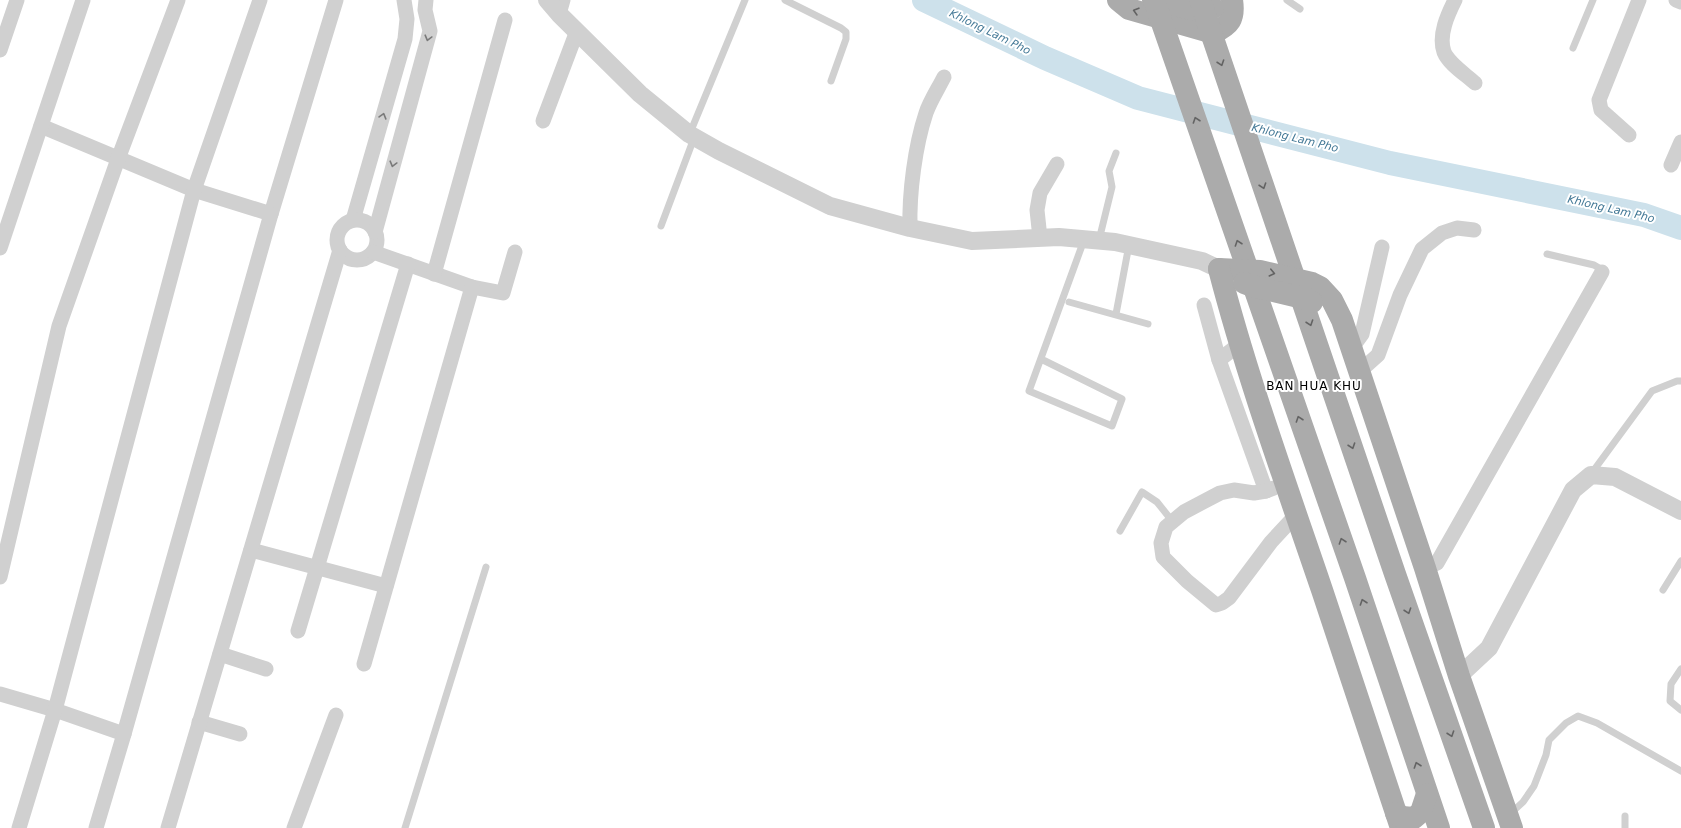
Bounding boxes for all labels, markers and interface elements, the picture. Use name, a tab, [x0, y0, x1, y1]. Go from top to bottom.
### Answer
water label: Khlong Lam Pho	[947, 7, 1033, 57]
one-way arrow	[1133, 7, 1140, 16]
one-way arrow	[424, 34, 433, 41]
one-way arrow	[1217, 60, 1225, 67]
one-way arrow	[378, 112, 387, 119]
one-way arrow	[1192, 117, 1201, 124]
water label: Khlong Lam Pho	[1250, 121, 1340, 155]
one-way arrow	[390, 160, 398, 167]
one-way arrow	[1258, 183, 1267, 190]
water label: Khlong Lam Pho	[1566, 193, 1656, 225]
one-way arrow	[1235, 239, 1243, 246]
one-way arrow	[1268, 269, 1275, 277]
one-way arrow	[1305, 319, 1313, 326]
district label: BAN HUA KHU	[1266, 379, 1362, 393]
one-way arrow	[1296, 415, 1304, 422]
one-way arrow	[1347, 442, 1355, 449]
one-way arrow	[1338, 538, 1347, 545]
one-way arrow	[1359, 598, 1367, 605]
one-way arrow	[1404, 607, 1412, 614]
one-way arrow	[1446, 730, 1455, 737]
one-way arrow	[1414, 761, 1422, 768]

